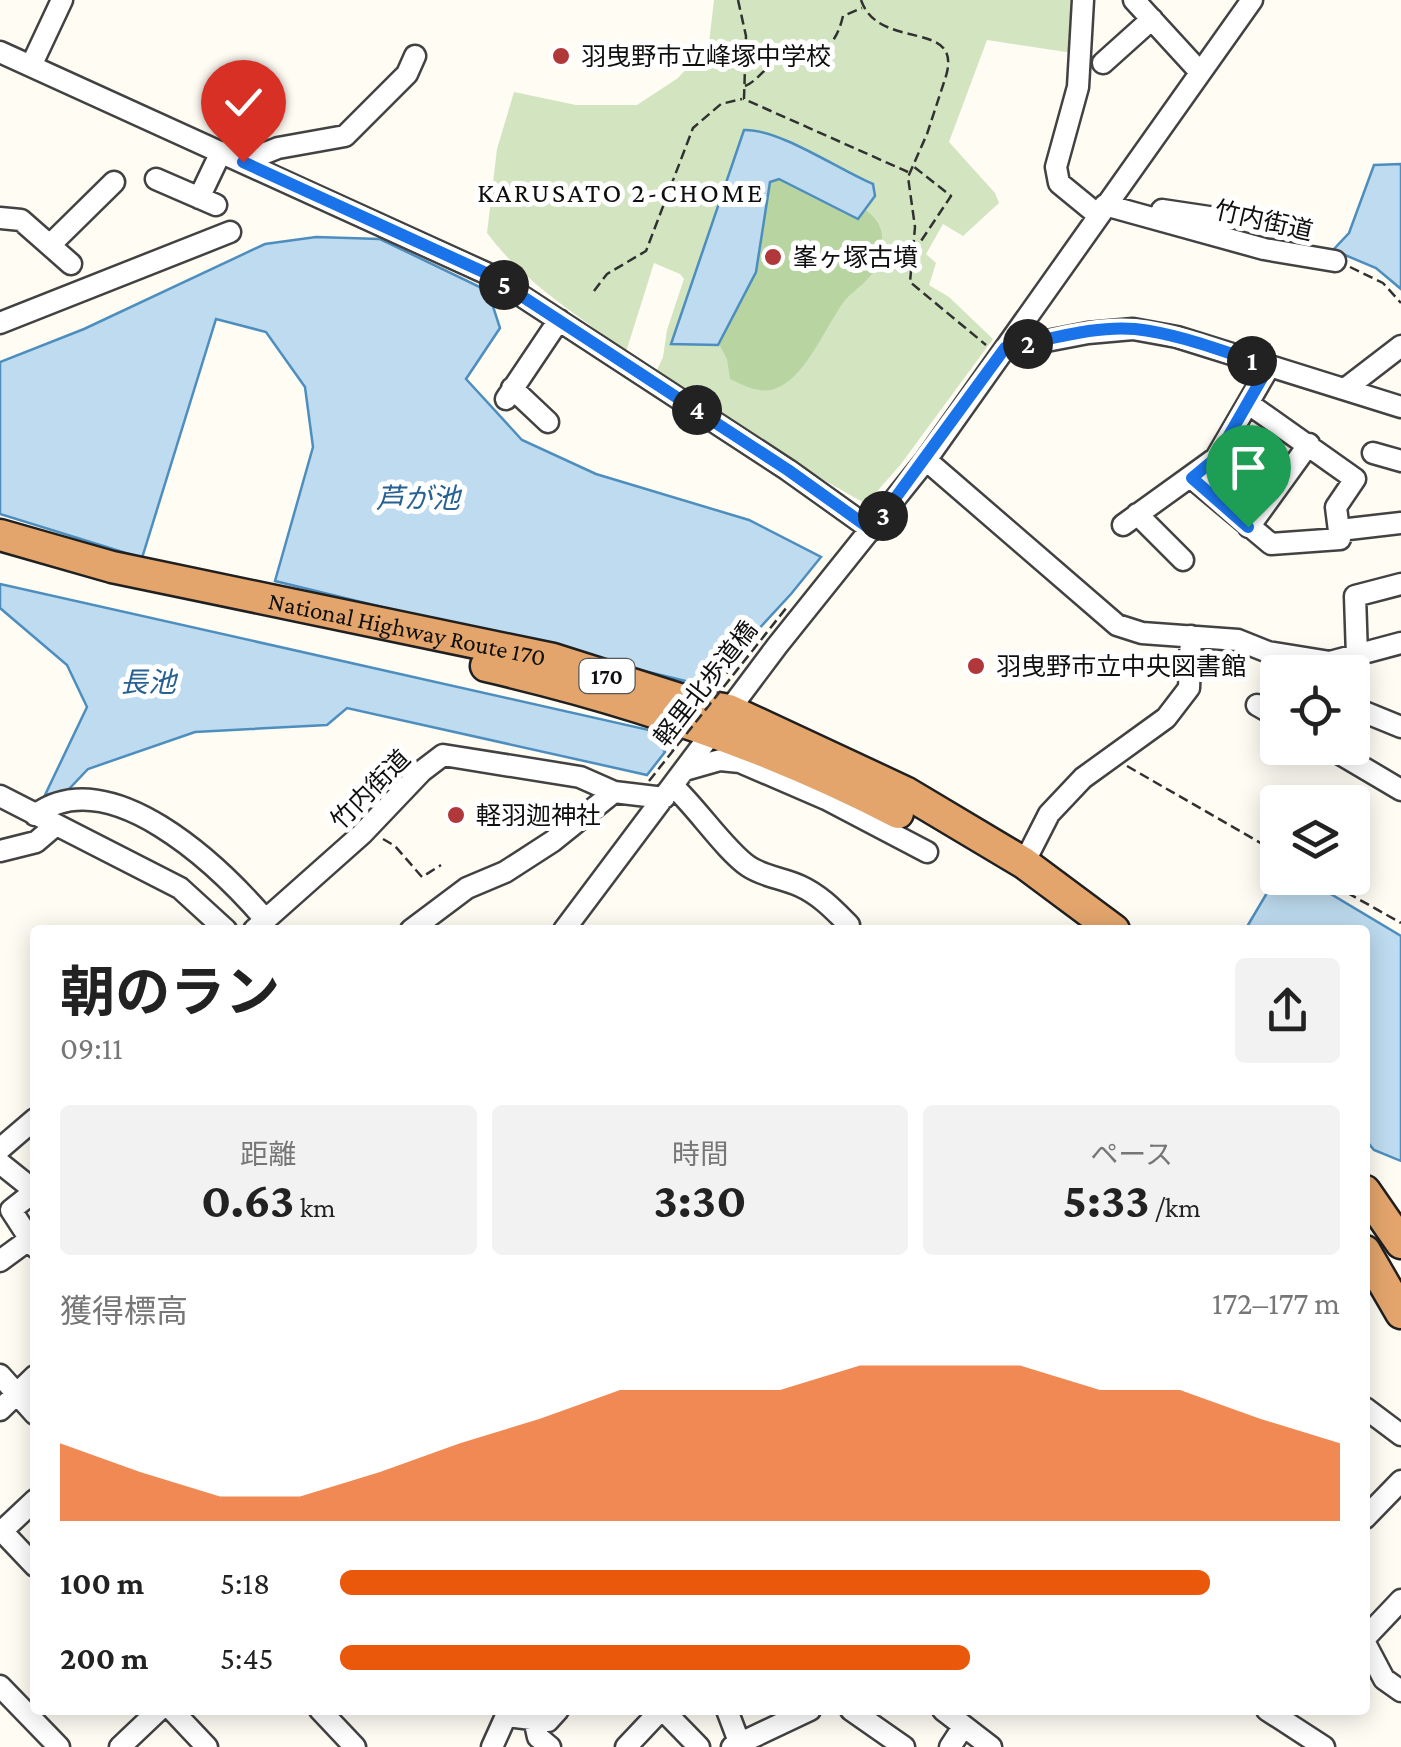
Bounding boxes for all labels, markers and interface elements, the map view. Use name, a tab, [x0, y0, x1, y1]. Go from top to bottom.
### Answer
place label: 羽曳野市立峰塚中学校	[581, 43, 831, 70]
marker: 羽曳野市立峰塚中学校	[550, 45, 572, 67]
pin	[201, 60, 286, 163]
icon: check	[216, 75, 271, 130]
district label: KARUSATO 2-CHOME	[477, 177, 765, 208]
street label: 竹内街道	[1212, 196, 1316, 245]
place label: 峯ヶ塚古墳	[793, 244, 918, 271]
marker: 峯ヶ塚古墳	[762, 246, 784, 268]
pin: 5	[479, 260, 529, 310]
text: 5	[497, 269, 511, 300]
pin: 2	[1003, 319, 1053, 369]
text: 2	[1021, 328, 1035, 359]
pin: 1	[1227, 336, 1277, 386]
text: 1	[1247, 345, 1257, 376]
pin: 4	[672, 385, 722, 435]
text: 4	[689, 394, 705, 425]
pin	[1206, 425, 1291, 528]
icon: arrive	[1221, 440, 1276, 495]
water label: 芦が池	[376, 483, 463, 514]
pin: 3	[858, 491, 908, 541]
text: 3	[876, 500, 890, 531]
street label: National Highway Route 170	[266, 587, 548, 671]
street label: 軽里北歩道橋	[649, 616, 762, 751]
place label: 羽曳野市立中央図書館	[996, 653, 1246, 680]
marker: 羽曳野市立中央図書館	[965, 655, 987, 677]
map controls	[1260, 655, 1370, 895]
button: locate	[1260, 655, 1370, 765]
road number: 170	[580, 659, 634, 693]
water label: 長池	[120, 667, 179, 698]
street label: 竹内街道	[325, 744, 415, 834]
button: layers	[1260, 785, 1370, 895]
place label: 軽羽迦神社	[476, 802, 601, 829]
marker: 軽羽迦神社	[445, 804, 467, 826]
button: share	[1235, 958, 1340, 1063]
text: 朝のラン	[60, 962, 280, 1023]
text: 09:11	[60, 1030, 123, 1066]
text: 距離	[240, 1139, 296, 1170]
text: 時間	[672, 1139, 728, 1170]
text: ペース	[1090, 1139, 1173, 1170]
text: 0.63	[201, 1172, 294, 1228]
text: 3:30	[653, 1172, 747, 1228]
text: 5:33	[1063, 1172, 1150, 1228]
text: km	[294, 1192, 336, 1223]
text: /km	[1150, 1192, 1201, 1223]
text: 172–177 m	[1212, 1285, 1340, 1321]
text: 獲得標高	[60, 1293, 188, 1329]
text: 100 m	[60, 1565, 144, 1601]
text: 5:18	[220, 1565, 270, 1601]
text: 200 m	[60, 1640, 148, 1676]
text: 5:45	[220, 1640, 274, 1676]

